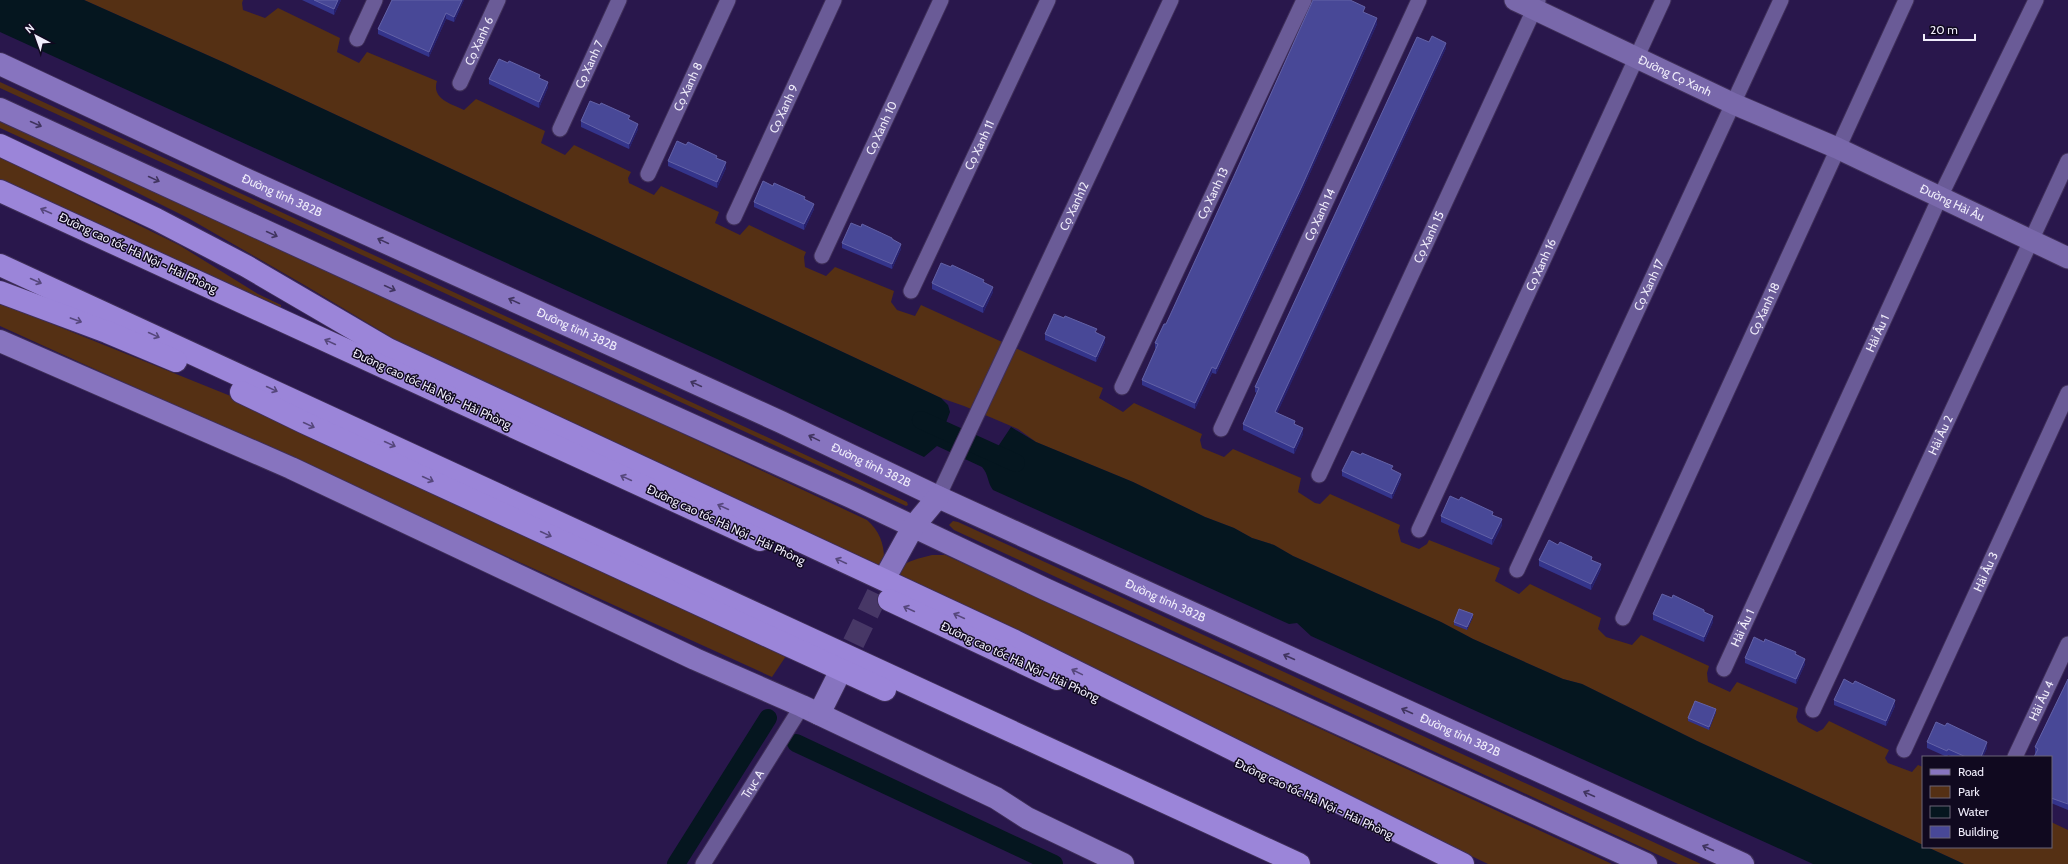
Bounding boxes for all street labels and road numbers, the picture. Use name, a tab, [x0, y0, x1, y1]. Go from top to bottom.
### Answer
street label: Cọ Xanh 6	[461, 14, 496, 68]
street label: Cọ Xanh 7	[572, 38, 607, 91]
street label: Đường Cọ Xanh	[1636, 52, 1714, 99]
street label: Cọ Xanh 8	[670, 60, 705, 114]
street label: Cọ Xanh 9	[766, 82, 801, 136]
street label: Cọ Xanh 10	[862, 99, 900, 157]
street label: Cọ Xanh 11	[961, 118, 997, 172]
street label: Cọ Xanh 13	[1194, 165, 1231, 222]
street label: Đường tỉnh 382B	[239, 170, 325, 220]
street label: Cọ Xanh12	[1056, 179, 1092, 233]
street label: Đường Hải Âu	[1918, 181, 1987, 224]
street label: Cọ Xanh 14	[1301, 186, 1338, 243]
street label: Cọ Xanh 15	[1410, 208, 1447, 265]
street label: Đường cao tốc Hà Nội - Hải Phòng	[57, 209, 221, 296]
street label: Cọ Xanh 16	[1522, 236, 1559, 293]
street label: Cọ Xanh 17	[1630, 257, 1667, 313]
street label: Cọ Xanh 18	[1746, 280, 1783, 338]
street label: Đường tỉnh 382B	[534, 304, 620, 354]
street label: Hải Âu 1	[1862, 312, 1892, 354]
street label: Đường cao tốc Hà Nội - Hải Phòng	[351, 345, 515, 432]
street label: Hải Âu 2	[1925, 413, 1956, 457]
street label: Đường tỉnh 382B	[829, 439, 914, 490]
street label: Đường cao tốc Hà Nội - Hải Phòng	[645, 481, 809, 568]
street label: Hải Âu 3	[1970, 549, 2001, 594]
street label: Đường tỉnh 382B	[1123, 575, 1208, 625]
street label: Hải Âu 1	[1727, 607, 1757, 649]
street label: Đường cao tốc Hà Nội - Hải Phòng	[939, 618, 1103, 705]
street label: Hải Âu 4	[2025, 678, 2057, 723]
street label: Đường tỉnh 382B	[1418, 710, 1503, 759]
street label: Đường cao tốc Hà Nội - Hải Phòng	[1233, 755, 1397, 842]
street label: Trục A	[738, 766, 767, 801]

